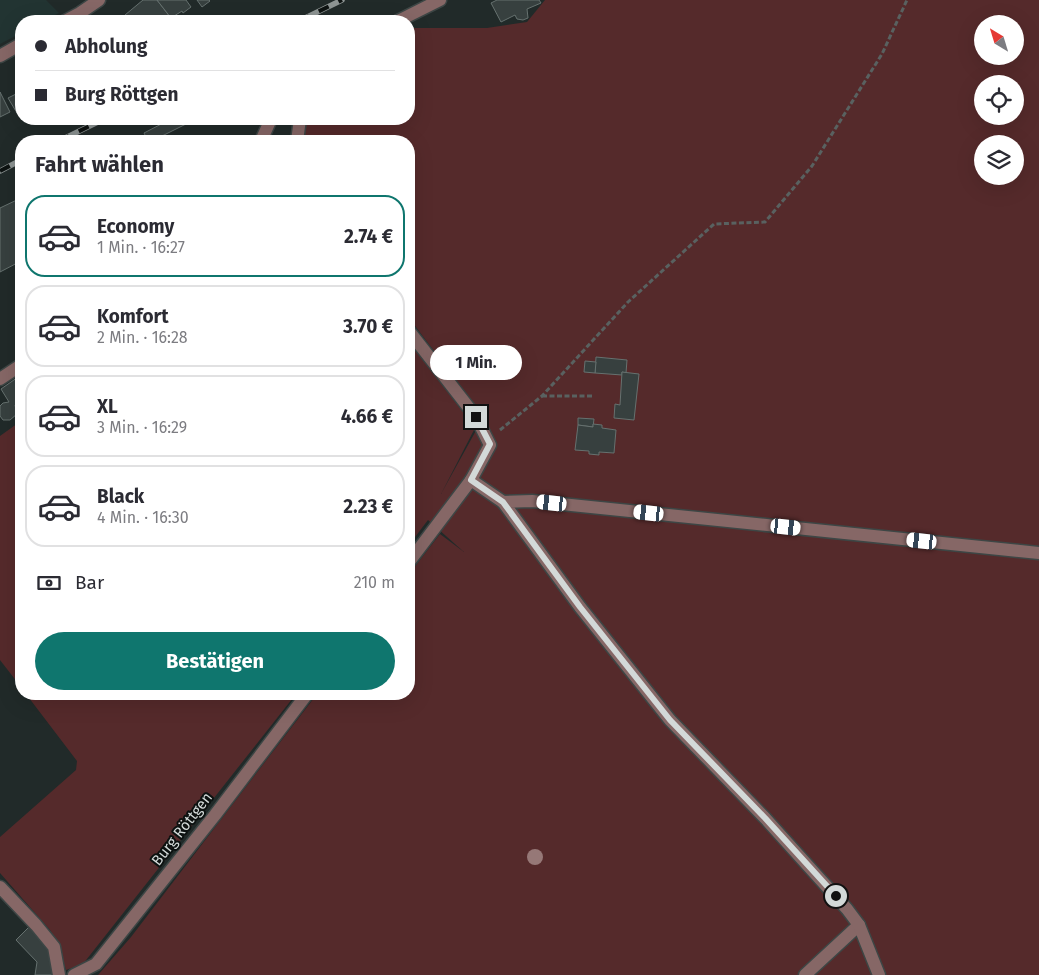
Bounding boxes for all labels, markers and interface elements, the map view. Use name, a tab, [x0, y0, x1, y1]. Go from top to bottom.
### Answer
north arrow	[974, 15, 1024, 65]
map controls	[974, 15, 1024, 185]
text: Abholung	[65, 35, 148, 58]
button: locate	[974, 75, 1024, 125]
text: Burg Röttgen	[65, 83, 178, 106]
button: layers	[974, 135, 1024, 185]
text: Fahrt wählen	[35, 151, 164, 178]
icon: car	[37, 214, 82, 259]
text: Economy	[97, 215, 174, 238]
text: 2.74 €	[344, 225, 393, 248]
text: 1 Min. · 16:27	[97, 238, 185, 257]
icon: car	[37, 304, 82, 349]
text: Komfort	[97, 305, 168, 328]
text: 3.70 €	[343, 315, 393, 338]
text: 2 Min. · 16:28	[97, 328, 188, 347]
callout: 1 Min.	[430, 344, 522, 380]
text: 1 Min.	[455, 353, 497, 372]
icon: car	[37, 394, 82, 439]
text: XL	[97, 395, 118, 418]
text: 4.66 €	[341, 405, 393, 428]
route end	[465, 406, 487, 428]
text: 3 Min. · 16:29	[97, 418, 187, 437]
icon: car	[37, 484, 82, 529]
text: Black	[97, 485, 144, 508]
car	[536, 494, 567, 512]
text: 2.23 €	[343, 495, 393, 518]
car	[633, 504, 664, 522]
text: 4 Min. · 16:30	[97, 508, 189, 527]
car	[770, 518, 801, 536]
car	[906, 532, 937, 550]
icon: cash	[35, 569, 63, 597]
text: Bar	[75, 571, 104, 594]
text: 210 m	[354, 573, 395, 592]
button: Bestätigen	[35, 632, 395, 690]
street label: Burg Röttgen	[148, 789, 216, 869]
route start	[825, 885, 847, 907]

